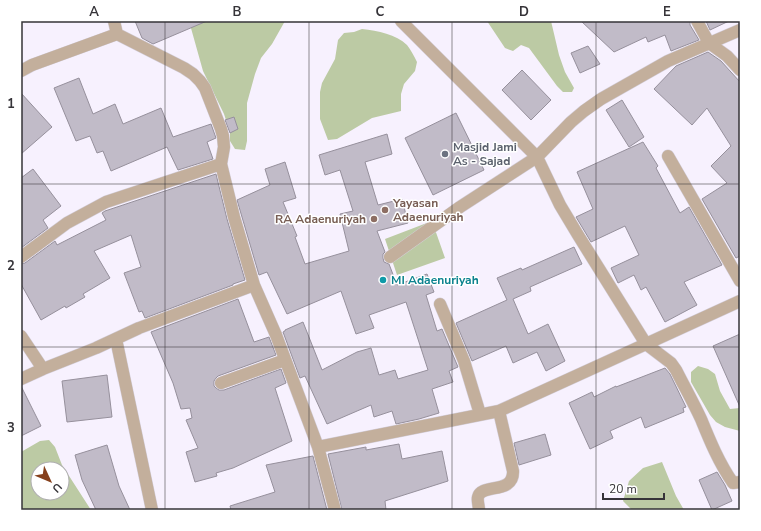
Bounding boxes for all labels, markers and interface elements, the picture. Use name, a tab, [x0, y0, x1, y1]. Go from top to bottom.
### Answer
text: A	[89, 3, 99, 21]
text: B	[233, 3, 242, 21]
text: C	[376, 3, 385, 21]
text: D	[519, 3, 529, 21]
text: E	[663, 3, 671, 21]
text: 1	[7, 95, 15, 113]
place label: Masjid Jami As - Sajad	[453, 139, 517, 169]
marker: Masjid Jami As - Sajad	[440, 149, 450, 159]
place label: Yayasan Adaenuriyah	[392, 195, 464, 225]
marker: Yayasan Adaenuriyah	[380, 205, 390, 215]
place label: RA Adaenuriyah	[275, 211, 366, 227]
marker: RA Adaenuriyah	[369, 214, 379, 224]
text: 2	[7, 257, 15, 275]
place label: MI Adaenuriyah	[391, 272, 479, 288]
marker: MI Adaenuriyah	[378, 275, 388, 285]
text: 3	[7, 419, 15, 437]
north arrow	[30, 461, 70, 501]
scale bar	[603, 475, 664, 501]
text: U	[49, 479, 65, 496]
text: 20 m	[609, 481, 637, 497]

